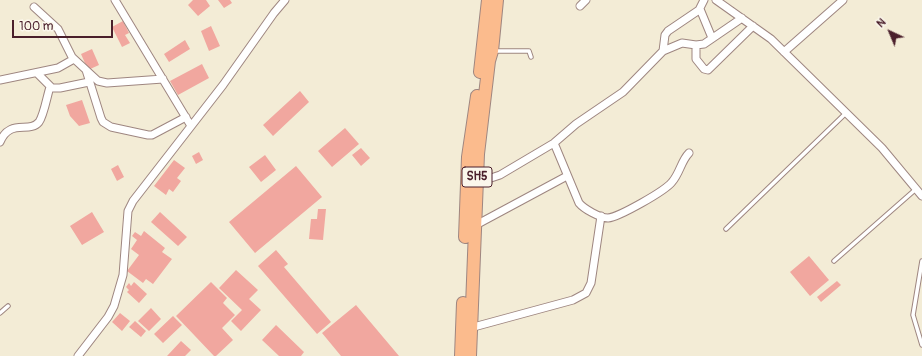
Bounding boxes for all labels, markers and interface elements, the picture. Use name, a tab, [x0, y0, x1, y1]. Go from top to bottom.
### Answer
scale bar	[14, 12, 115, 38]
north arrow	[870, 12, 910, 52]
text: N	[874, 16, 889, 30]
text: 100 m	[19, 19, 53, 34]
road number: SH5	[462, 167, 492, 187]

